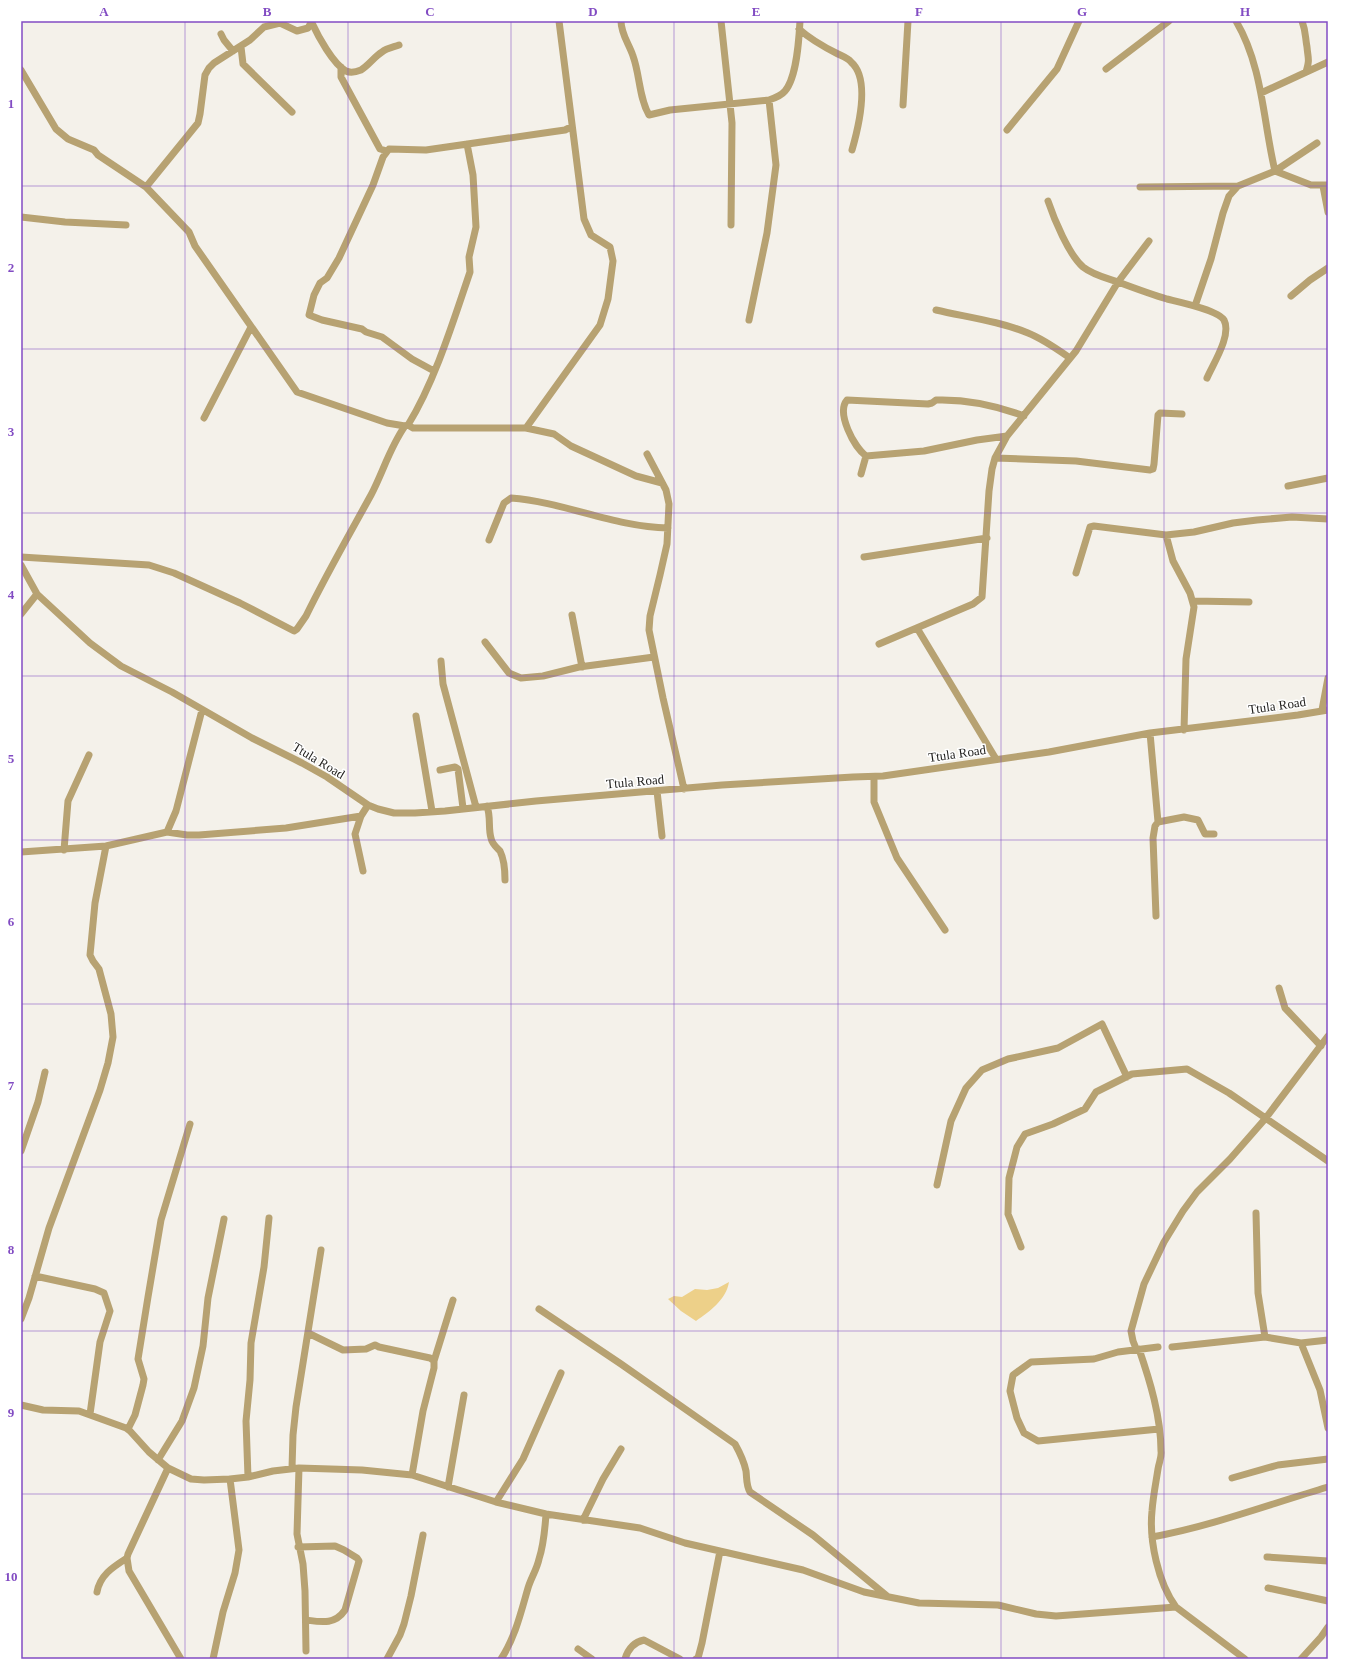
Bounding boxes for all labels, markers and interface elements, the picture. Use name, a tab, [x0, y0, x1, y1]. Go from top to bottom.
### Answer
text: A	[99, 4, 109, 19]
text: B	[263, 4, 272, 19]
text: C	[425, 4, 435, 19]
text: D	[588, 4, 598, 19]
text: E	[752, 4, 760, 19]
text: F	[915, 4, 923, 19]
text: G	[1077, 4, 1087, 19]
text: H	[1240, 4, 1250, 19]
text: 1	[8, 96, 14, 111]
text: 2	[8, 260, 14, 275]
text: 3	[8, 424, 15, 439]
text: 4	[8, 587, 15, 602]
street label: Ttula Road	[1247, 694, 1307, 717]
street label: Ttula Road	[290, 739, 348, 782]
street label: Ttula Road	[927, 742, 987, 765]
text: 5	[8, 751, 15, 766]
street label: Ttula Road	[605, 771, 665, 792]
text: 6	[8, 914, 15, 929]
text: 7	[8, 1078, 15, 1093]
text: 8	[8, 1242, 15, 1257]
text: 9	[8, 1405, 15, 1420]
text: 10	[5, 1569, 18, 1584]

